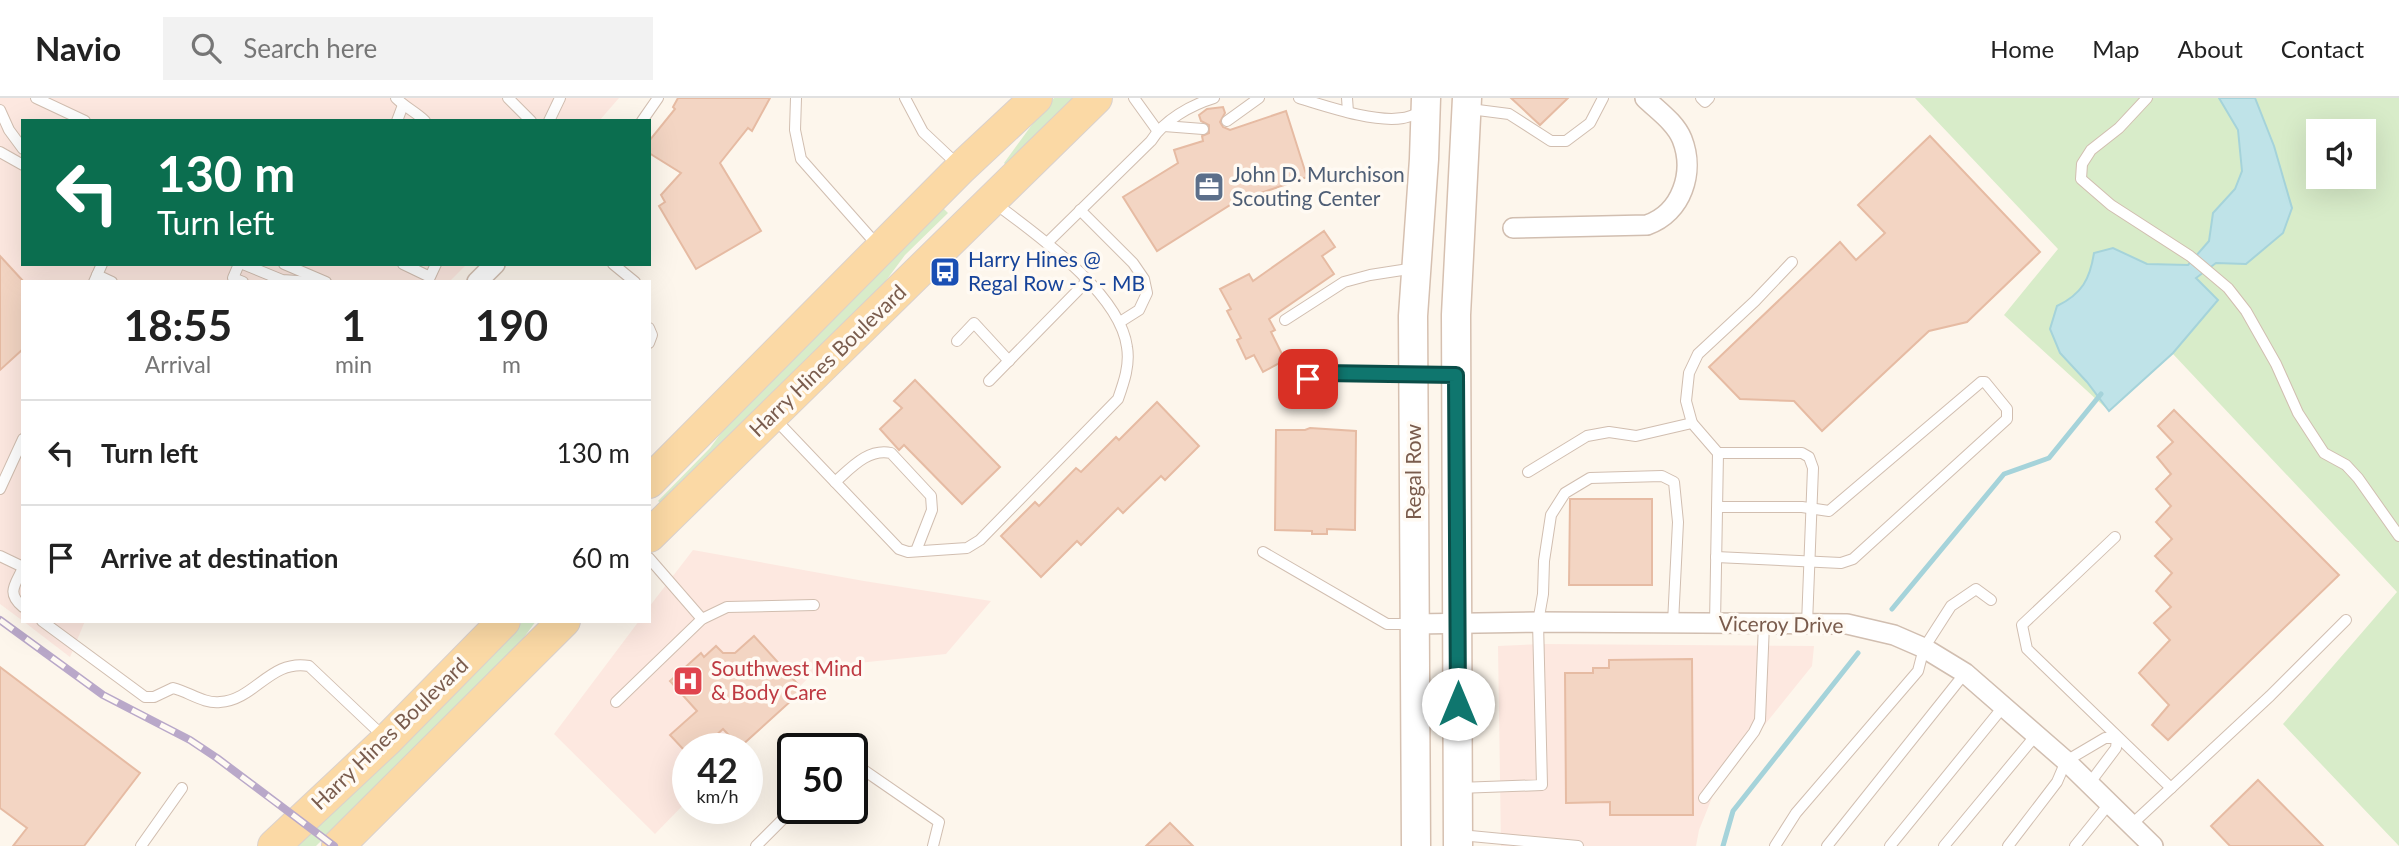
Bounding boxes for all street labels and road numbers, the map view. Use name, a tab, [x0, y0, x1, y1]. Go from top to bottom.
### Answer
street label: Harry Hines Boulevard	[743, 279, 911, 441]
street label: Regal Row	[1400, 424, 1425, 520]
street label: Viceroy Drive	[1718, 610, 1844, 637]
street label: Harry Hines Boulevard	[305, 652, 473, 814]

